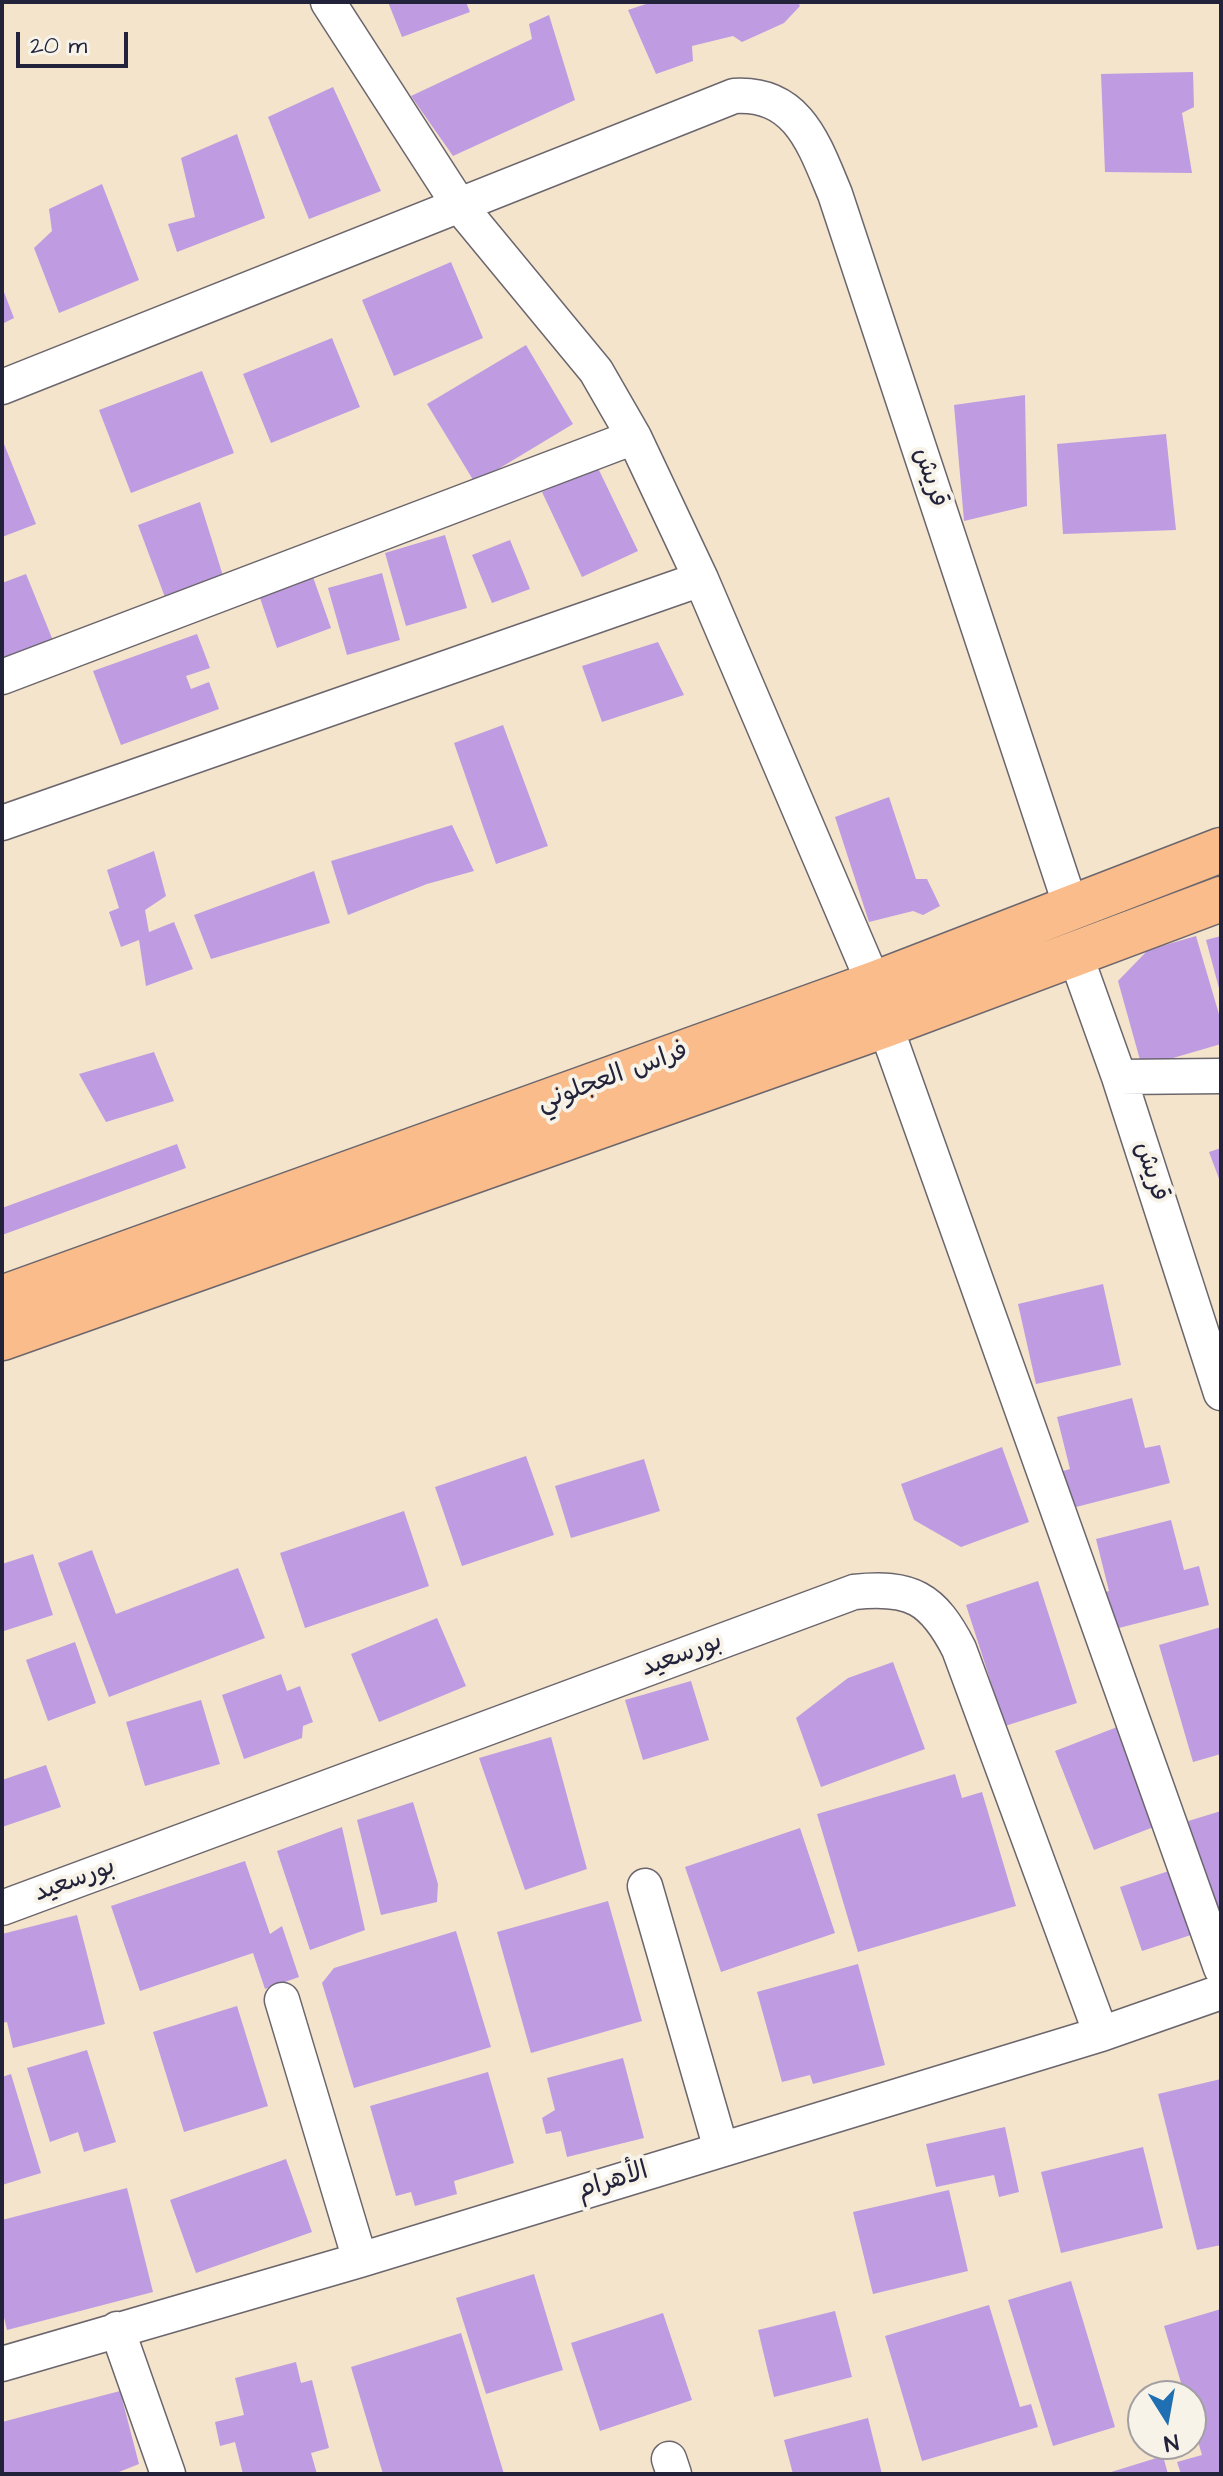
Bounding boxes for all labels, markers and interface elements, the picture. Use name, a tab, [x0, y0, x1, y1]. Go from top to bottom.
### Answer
scale bar	[20, 16, 132, 66]
text: 20 m	[30, 29, 87, 63]
street label: قريش	[905, 444, 953, 512]
street label: فراس العجلوني	[533, 1036, 693, 1120]
street label: قريش	[1126, 1138, 1174, 1206]
street label: بورسعيد	[637, 1627, 727, 1685]
street label: بورسعيد	[30, 1852, 120, 1910]
street label: الأهرام	[574, 2156, 652, 2208]
north arrow	[1127, 2380, 1207, 2460]
text: N	[1162, 2426, 1181, 2459]

